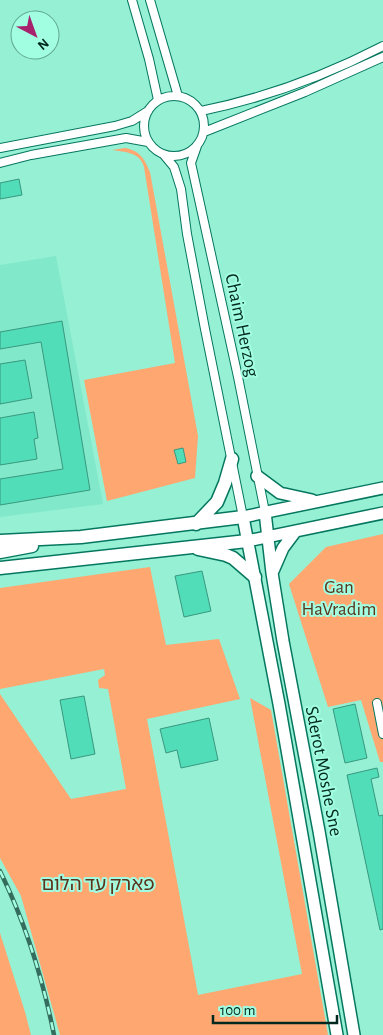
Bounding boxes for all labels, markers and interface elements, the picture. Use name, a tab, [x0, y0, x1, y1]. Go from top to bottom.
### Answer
north arrow	[10, 10, 60, 60]
text: N	[35, 36, 51, 53]
street label: Chaim Herzog	[221, 272, 262, 379]
park label: Gan HaVradim	[302, 578, 376, 619]
street label: Sderot Moshe Sne	[302, 705, 345, 838]
park label: פארק עד הלום	[41, 875, 155, 894]
scale bar	[213, 992, 337, 1024]
text: 100 m	[220, 1003, 255, 1018]

